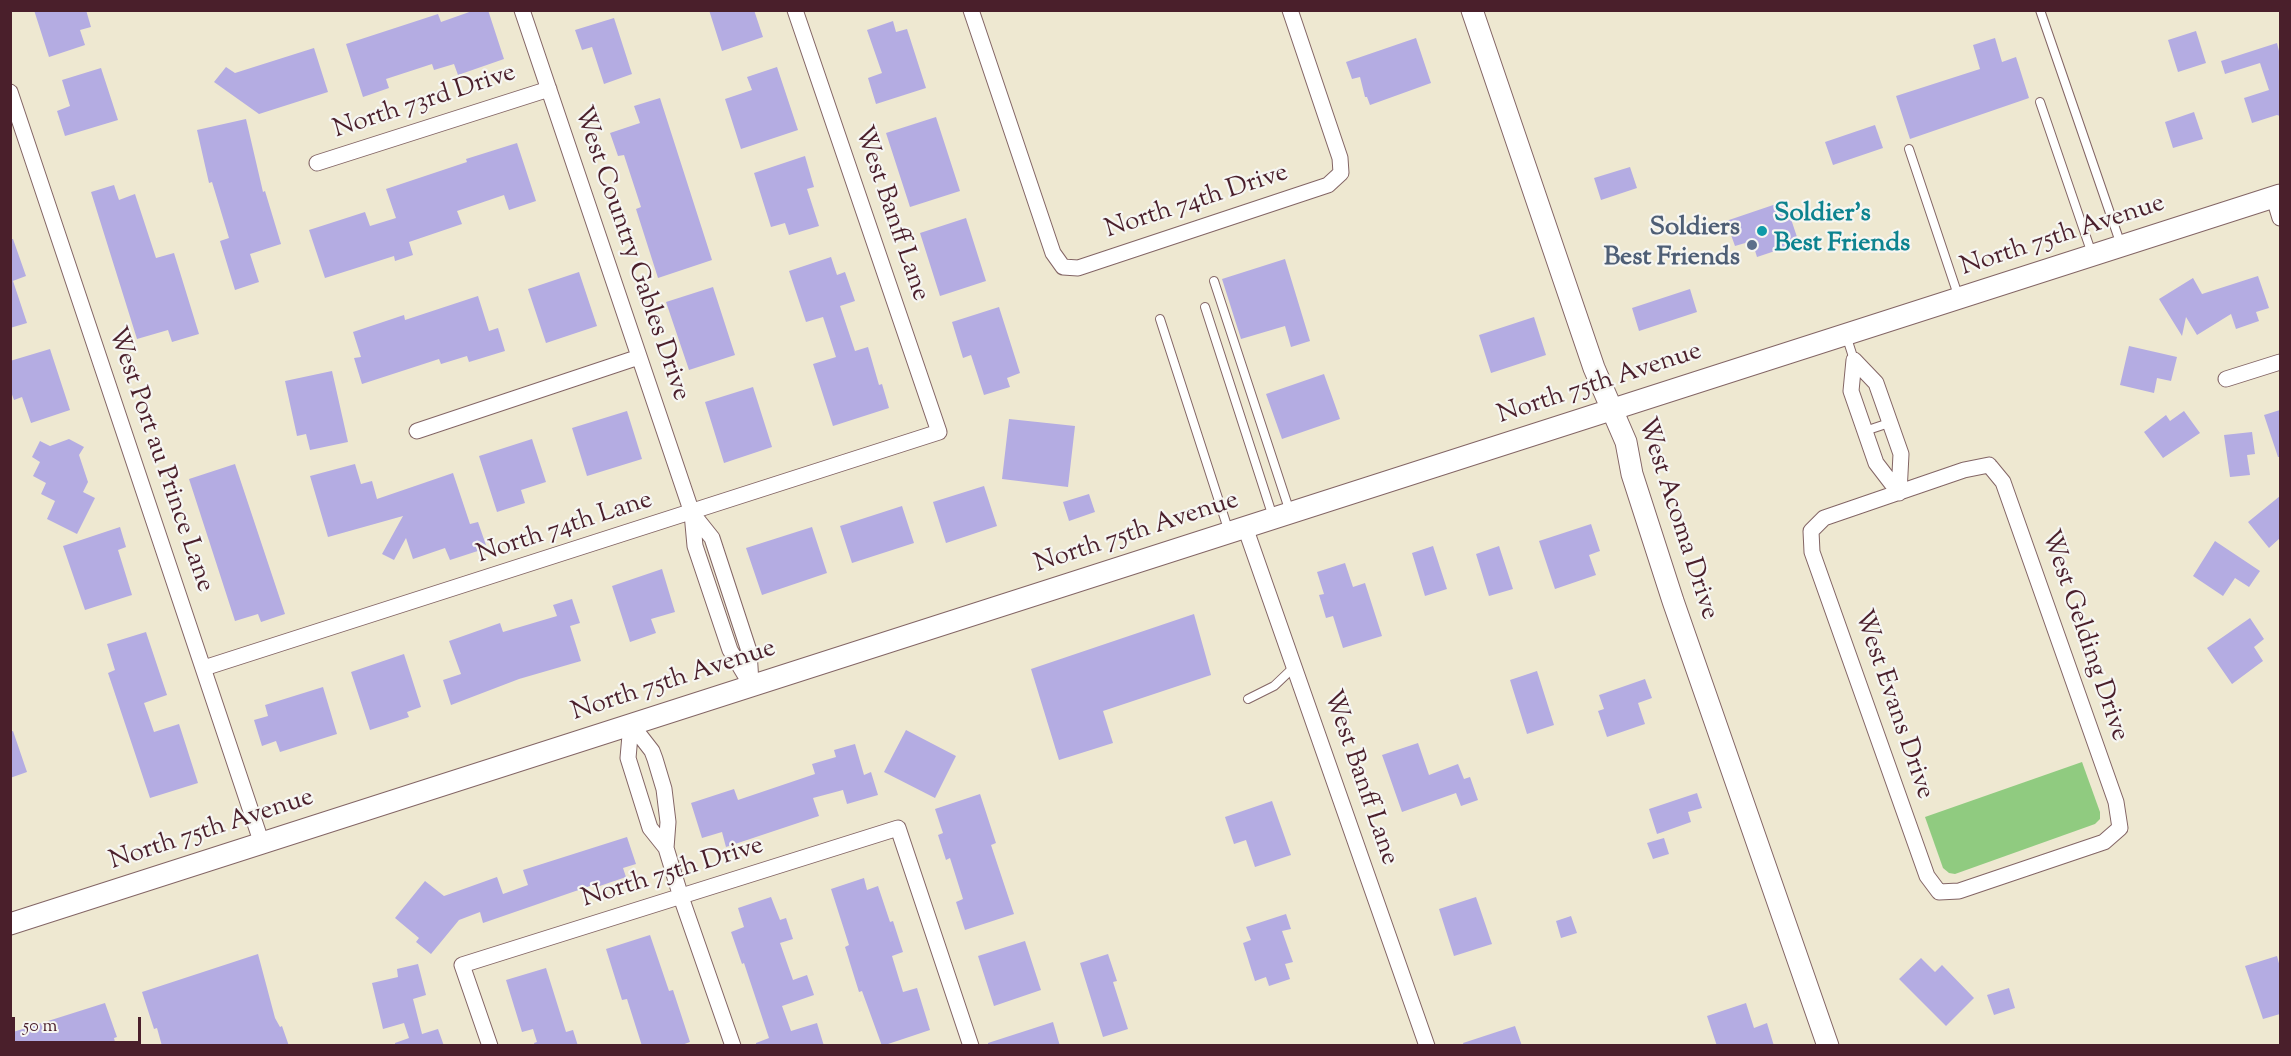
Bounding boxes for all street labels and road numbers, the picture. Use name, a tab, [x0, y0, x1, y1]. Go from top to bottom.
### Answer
street label: North 73rd Drive	[330, 59, 520, 147]
street label: West Country Gables Drive	[565, 103, 695, 405]
street label: West Banff Lane	[845, 122, 935, 306]
street label: North 74th Drive	[1102, 159, 1292, 247]
street label: North 75th Avenue	[1957, 189, 2169, 285]
street label: West Port au Prince Lane	[99, 323, 219, 597]
street label: North 75th Avenue	[1494, 337, 1706, 433]
street label: West Acoma Drive	[1629, 414, 1723, 624]
street label: North 74th Lane	[473, 486, 657, 572]
street label: North 75th Avenue	[1031, 486, 1243, 582]
street label: West Gelding Drive	[2032, 526, 2134, 746]
street label: West Evans Drive	[1845, 606, 1939, 804]
street label: North 75th Avenue	[568, 634, 780, 730]
street label: West Banff Lane	[1314, 686, 1404, 870]
street label: North 75th Avenue	[106, 783, 318, 879]
street label: North 75th Drive	[578, 832, 768, 916]

